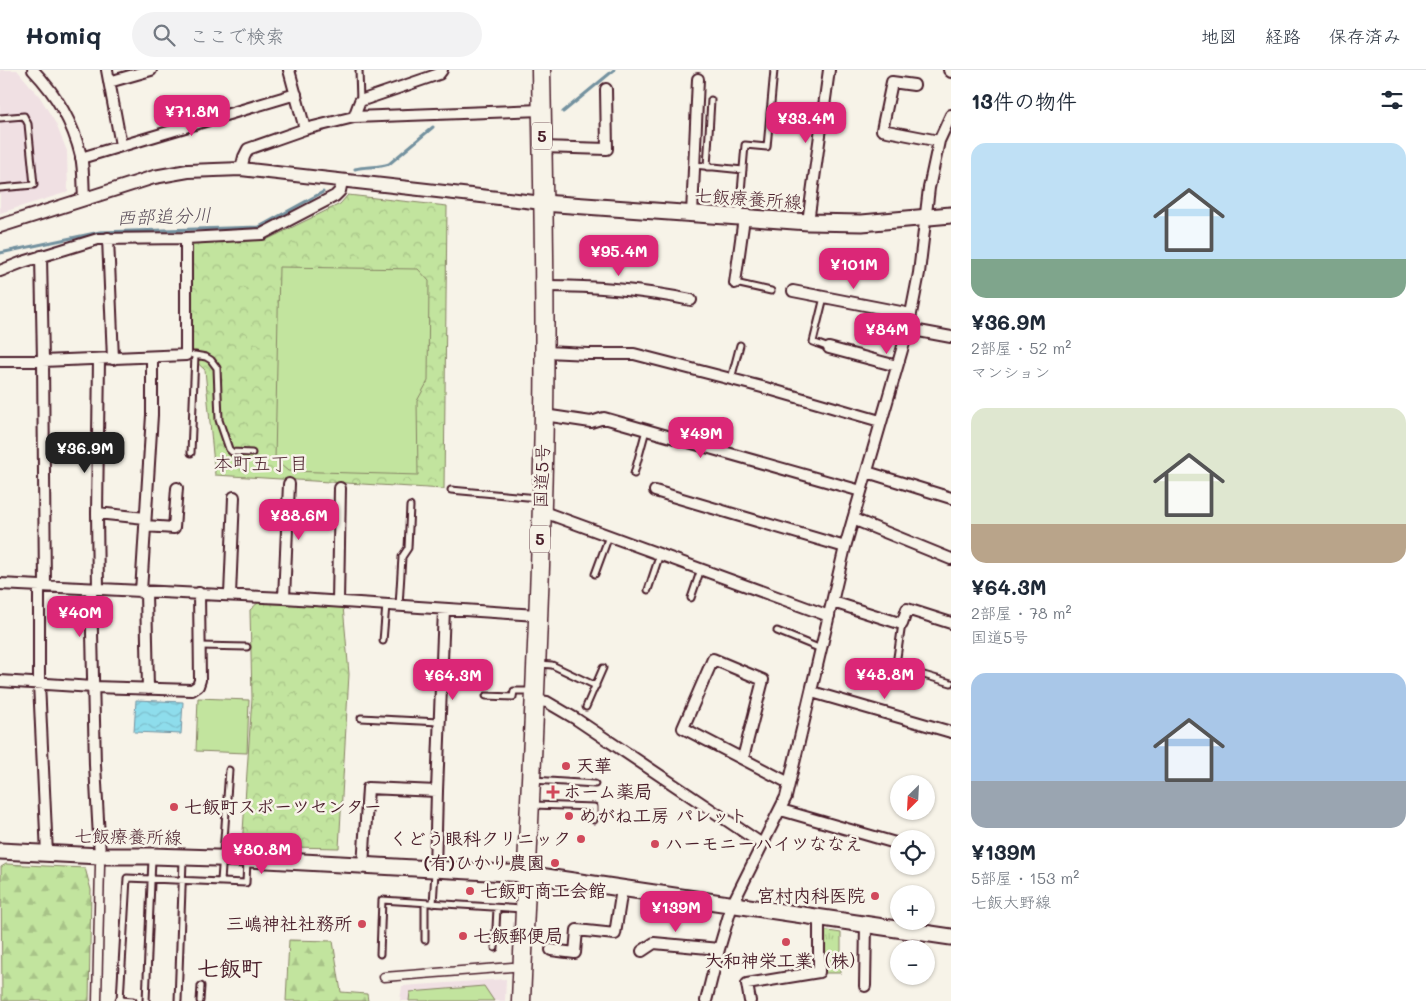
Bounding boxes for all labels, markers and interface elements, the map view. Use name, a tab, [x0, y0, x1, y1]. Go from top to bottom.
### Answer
search box	[132, 12, 482, 57]
text: Homiq	[25, 19, 102, 50]
icon: search	[150, 21, 178, 49]
text: ここで検索	[190, 23, 285, 48]
text: 地図	[1201, 24, 1237, 48]
text: 経路	[1265, 24, 1301, 48]
text: 保存済み	[1329, 24, 1401, 48]
icon: filters	[1378, 86, 1406, 114]
text: 13件の物件	[971, 87, 1077, 114]
pin: ¥71.8M	[151, 94, 233, 137]
text: ¥71.8M	[165, 100, 219, 121]
pin: ¥33.4M	[765, 102, 847, 144]
text: ¥33.4M	[777, 107, 835, 128]
road number: 5	[532, 122, 552, 150]
icon: home	[1144, 175, 1234, 265]
street label: 七飯療養所線	[693, 182, 803, 214]
water label: 西部追分川	[116, 201, 212, 230]
pin: ¥95.4M	[578, 234, 660, 277]
text: ¥95.4M	[590, 240, 648, 261]
pin: ¥101M	[819, 248, 889, 290]
text: ¥101M	[830, 253, 878, 274]
text: ¥36.9M	[971, 308, 1046, 335]
pin: ¥84M	[857, 312, 917, 355]
text: ¥84M	[865, 318, 909, 339]
text: 2部屋 · 52 m²	[971, 337, 1071, 358]
text: マンション	[971, 361, 1050, 382]
pin: ¥49M	[671, 416, 731, 459]
text: ¥49M	[679, 422, 723, 443]
pin: ¥36.9M	[44, 432, 126, 474]
text: ¥36.9M	[56, 437, 114, 458]
icon: home	[1144, 440, 1234, 530]
street label: 国道5号	[528, 443, 554, 509]
district label: 本町五丁目	[213, 450, 309, 475]
pin: ¥88.6M	[258, 498, 340, 541]
text: ¥88.6M	[270, 504, 328, 525]
road number: 5	[530, 526, 550, 552]
text: ¥64.3M	[971, 573, 1047, 600]
pin: ¥40M	[50, 596, 110, 638]
text: ¥40M	[58, 601, 102, 622]
text: 2部屋 · 78 m²	[971, 602, 1072, 623]
text: 国道5号	[971, 626, 1028, 647]
pin: ¥64.3M	[412, 658, 494, 701]
pin: ¥48.8M	[844, 658, 926, 700]
text: ¥48.8M	[856, 663, 914, 684]
text: ¥64.3M	[424, 664, 482, 685]
icon: home	[1144, 705, 1234, 795]
place label: 天華	[576, 753, 612, 777]
marker: 天華	[560, 760, 572, 772]
north arrow	[890, 775, 935, 820]
map controls	[890, 775, 935, 985]
place label: ホーム薬局	[563, 779, 652, 803]
marker: ホーム薬局	[547, 786, 559, 798]
place label: 七飯町スポーツセンター	[184, 794, 382, 818]
marker: 七飯町スポーツセンター	[168, 801, 180, 813]
place label: めがね工房 パレット	[579, 803, 747, 827]
marker: めがね工房 パレット	[563, 810, 575, 822]
street label: 七飯療養所線	[74, 823, 182, 849]
place label: くどう眼科クリニック	[390, 826, 571, 850]
button: locate	[890, 830, 935, 875]
place label: ハーモニーハイツななえ	[665, 831, 863, 855]
pin: ¥80.8M	[221, 832, 303, 875]
marker: くどう眼科クリニック	[575, 833, 587, 845]
text: ¥80.8M	[233, 838, 291, 859]
marker: ハーモニーハイツななえ	[649, 838, 661, 850]
text: ¥139M	[971, 838, 1036, 865]
place label: (有)ひかり農園	[423, 850, 545, 874]
marker: (有)ひかり農園	[549, 857, 561, 869]
text: 5部屋 · 153 m²	[971, 867, 1079, 888]
place label: 七飯町商工会館	[480, 878, 606, 902]
place label: 宮村内科医院	[757, 883, 865, 907]
marker: 七飯町商工会館	[464, 885, 476, 897]
button: +	[890, 885, 935, 930]
pin: ¥139M	[641, 890, 711, 933]
marker: 宮村内科医院	[869, 890, 881, 902]
text: 七飯大野線	[971, 891, 1051, 912]
text: ¥139M	[651, 896, 701, 917]
place label: 三嶋神社社務所	[226, 911, 352, 935]
marker: 三嶋神社社務所	[356, 918, 368, 930]
place label: 七飯郵便局	[473, 923, 563, 947]
marker: 七飯郵便局	[457, 930, 469, 942]
marker: 大和神栄工業（株）	[780, 936, 792, 948]
button: −	[890, 940, 935, 985]
place label: 大和神栄工業（株）	[705, 948, 867, 972]
district label: 七飯町	[197, 953, 263, 982]

